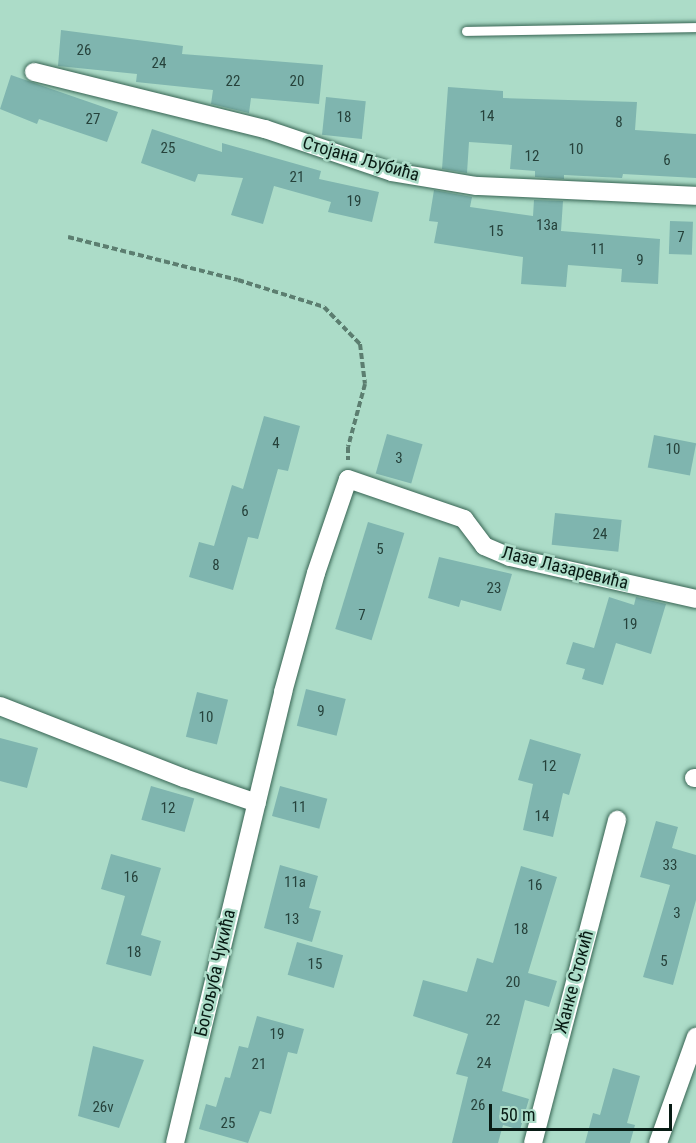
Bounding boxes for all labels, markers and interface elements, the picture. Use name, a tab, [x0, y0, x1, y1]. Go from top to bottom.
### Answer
house number: 26	[77, 42, 91, 60]
house number: 24	[152, 55, 166, 73]
house number: 22	[226, 73, 240, 91]
house number: 20	[290, 73, 304, 91]
house number: 14	[480, 108, 494, 126]
house number: 18	[337, 109, 351, 127]
house number: 27	[86, 111, 100, 129]
house number: 8	[615, 114, 623, 132]
street label: Стојана Љубића	[300, 132, 422, 186]
house number: 25	[161, 140, 175, 158]
house number: 10	[569, 141, 583, 159]
house number: 12	[525, 148, 539, 166]
house number: 6	[663, 152, 671, 170]
house number: 21	[290, 169, 304, 187]
house number: 19	[347, 193, 361, 211]
house number: 13a	[536, 217, 558, 235]
house number: 15	[489, 223, 503, 241]
house number: 7	[677, 229, 685, 247]
house number: 11	[591, 241, 605, 259]
house number: 9	[636, 252, 644, 270]
house number: 4	[272, 435, 280, 453]
house number: 10	[666, 441, 680, 459]
house number: 3	[395, 450, 403, 468]
house number: 6	[241, 503, 249, 521]
house number: 24	[593, 526, 607, 544]
house number: 5	[376, 541, 384, 559]
street label: Лазе Лазаревића	[499, 542, 631, 594]
house number: 8	[212, 557, 220, 575]
house number: 23	[487, 580, 501, 598]
house number: 7	[358, 607, 366, 625]
house number: 19	[623, 616, 637, 634]
house number: 9	[317, 703, 325, 721]
house number: 10	[199, 709, 213, 727]
house number: 12	[542, 758, 556, 776]
house number: 11	[292, 799, 306, 817]
house number: 12	[161, 800, 175, 818]
house number: 14	[535, 808, 549, 826]
house number: 33	[663, 857, 677, 875]
house number: 16	[124, 869, 138, 887]
house number: 11a	[284, 874, 306, 892]
house number: 16	[528, 877, 542, 895]
house number: 3	[673, 905, 681, 923]
street label: Богољуба Чукића	[190, 907, 240, 1039]
house number: 13	[285, 911, 299, 929]
house number: 18	[514, 921, 528, 939]
street label: Жанке Стокић	[550, 928, 598, 1036]
house number: 18	[127, 944, 141, 962]
house number: 5	[660, 953, 668, 971]
house number: 15	[308, 956, 322, 974]
house number: 20	[506, 974, 520, 992]
house number: 22	[486, 1012, 500, 1030]
house number: 19	[270, 1026, 284, 1044]
house number: 24	[477, 1055, 491, 1073]
house number: 21	[252, 1056, 266, 1074]
scale bar	[492, 1092, 675, 1130]
house number: 26	[471, 1097, 485, 1115]
house number: 26v	[92, 1099, 114, 1117]
text: 50 m	[500, 1104, 535, 1125]
house number: 25	[221, 1115, 235, 1133]

